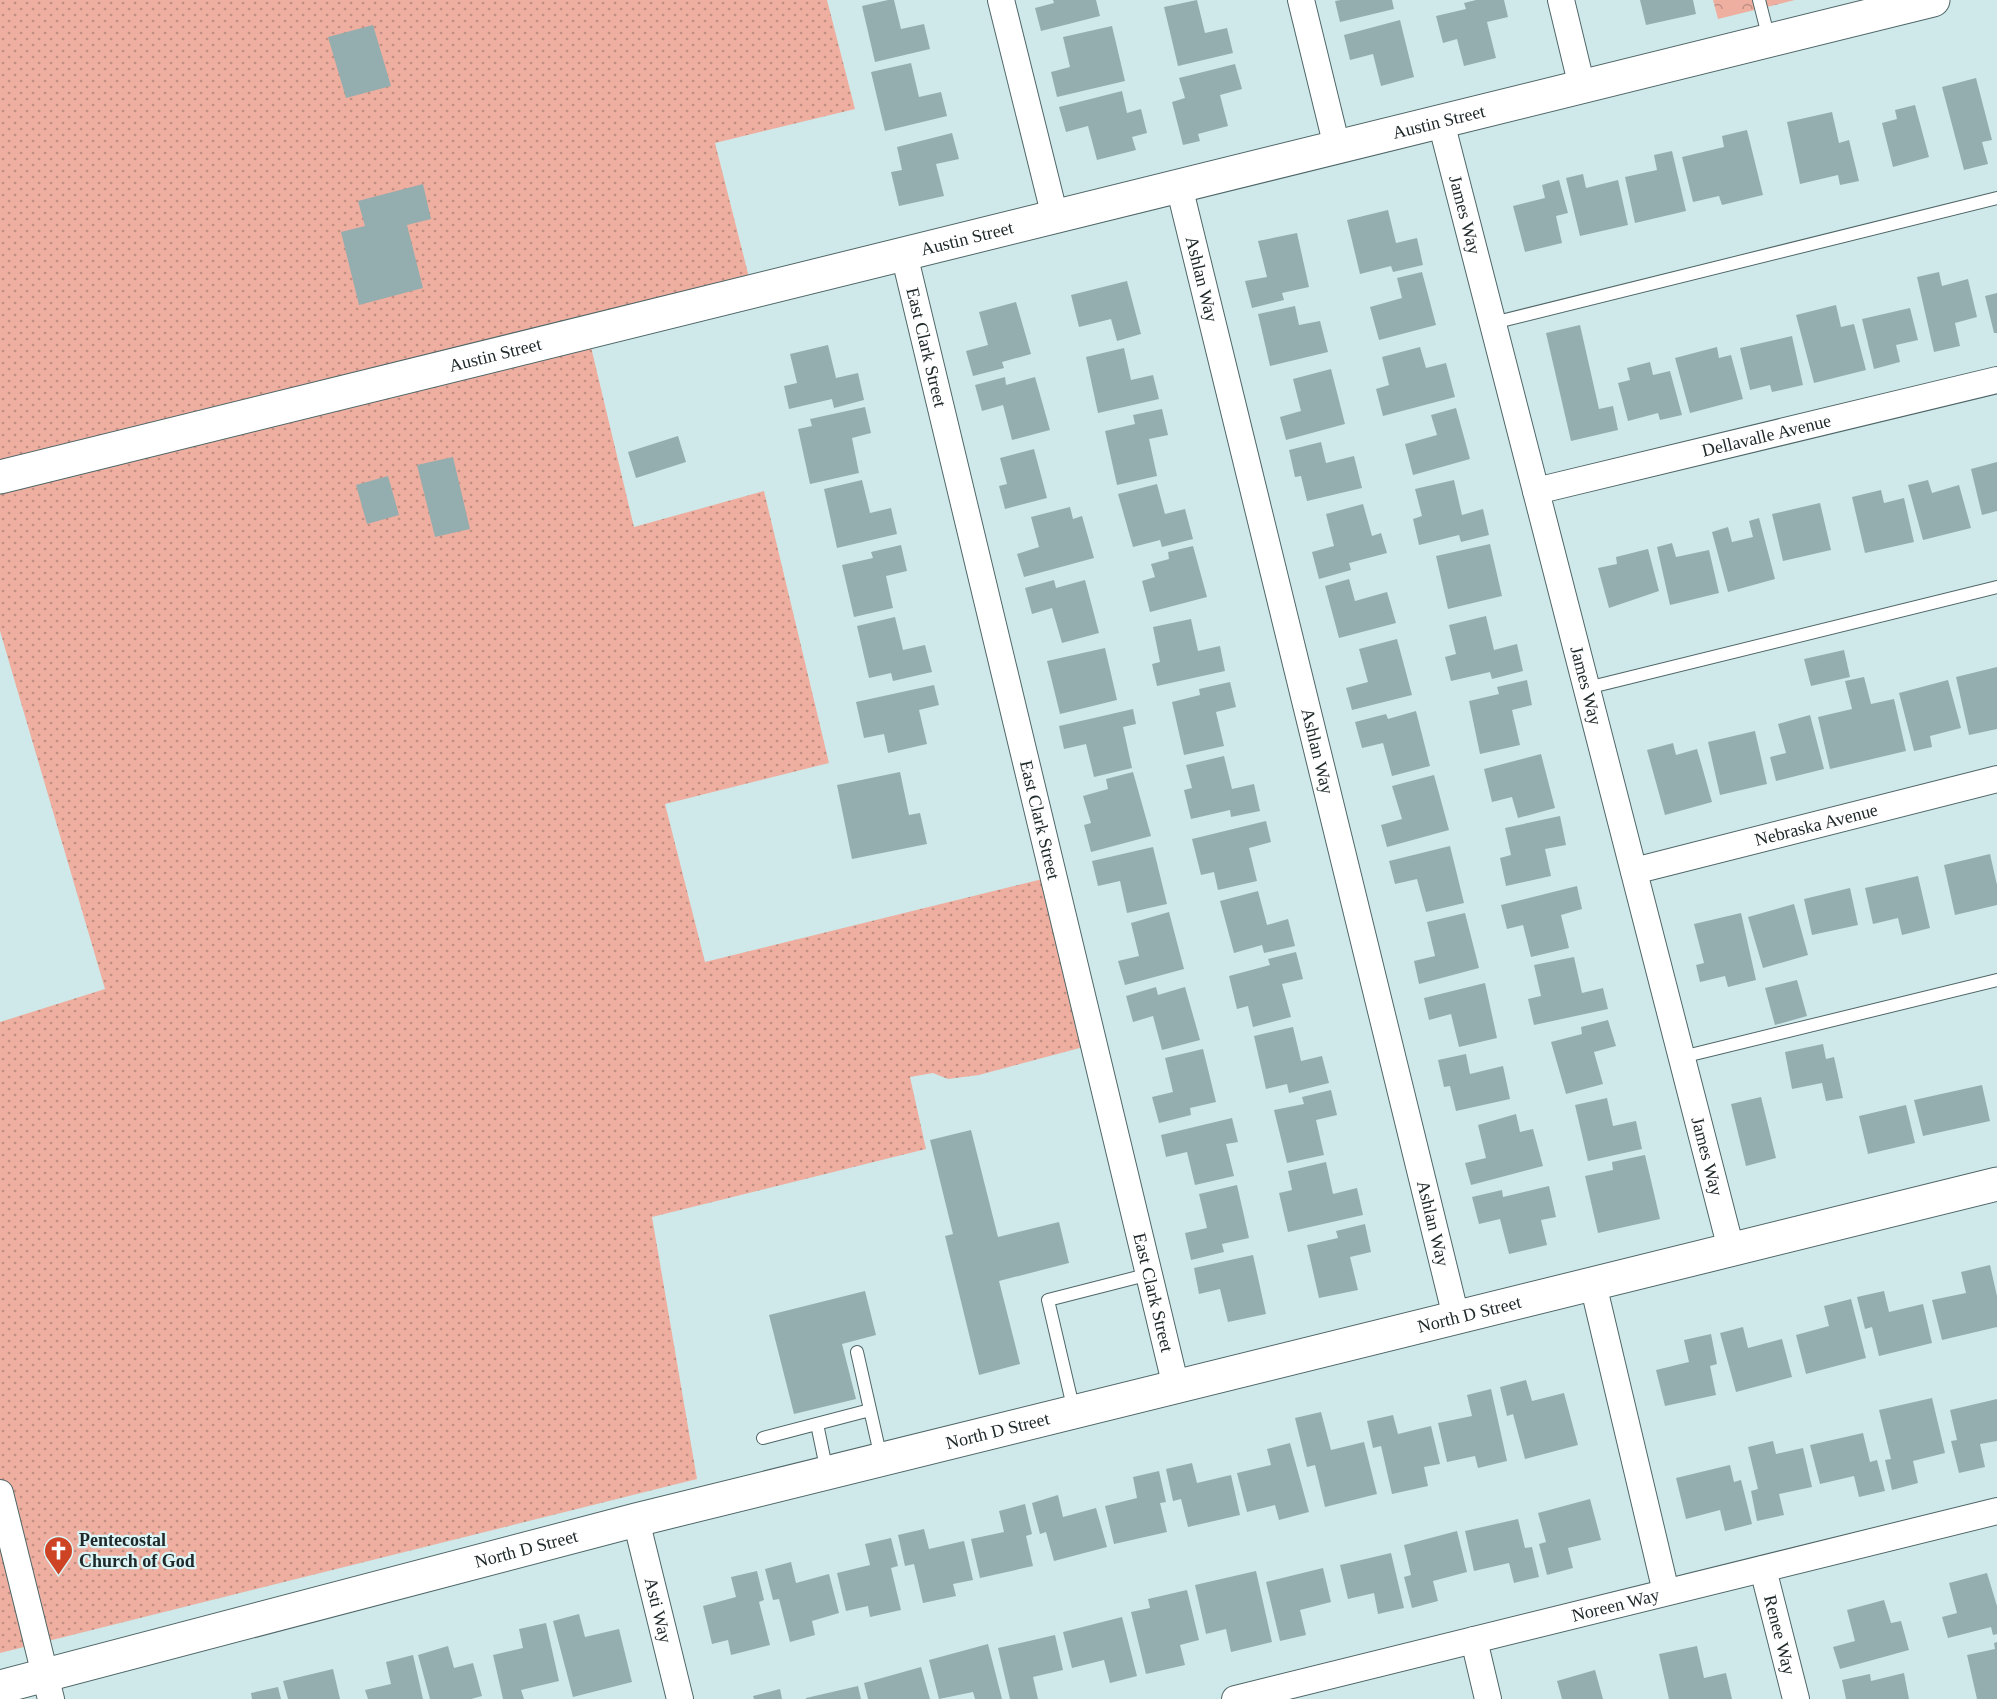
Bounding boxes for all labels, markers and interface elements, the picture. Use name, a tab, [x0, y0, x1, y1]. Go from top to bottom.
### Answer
street label: Austin Street	[1391, 101, 1487, 143]
street label: James Way	[1445, 173, 1485, 257]
street label: Austin Street	[919, 217, 1015, 259]
street label: Ashlan Way	[1182, 234, 1222, 324]
street label: East Clark Street	[902, 286, 950, 409]
street label: Austin Street	[447, 334, 543, 376]
street label: Dellavalle Avenue	[1700, 410, 1833, 461]
street label: James Way	[1566, 644, 1606, 727]
street label: Ashlan Way	[1297, 706, 1338, 796]
street label: East Clark Street	[1016, 758, 1064, 882]
street label: Nebraska Avenue	[1753, 800, 1880, 850]
street label: James Way	[1687, 1115, 1727, 1198]
street label: Ashlan Way	[1413, 1178, 1453, 1268]
street label: East Clark Street	[1129, 1231, 1177, 1354]
street label: North D Street	[1416, 1292, 1523, 1337]
street label: North D Street	[944, 1408, 1051, 1453]
street label: North D Street	[472, 1526, 580, 1572]
place label: Pentecostal Church of God	[79, 1530, 195, 1571]
church icon: Pentecostal Church of God	[42, 1534, 74, 1576]
street label: Asti Way	[641, 1575, 676, 1645]
street label: Noreen Way	[1570, 1585, 1662, 1626]
street label: Renee Way	[1760, 1593, 1799, 1677]

